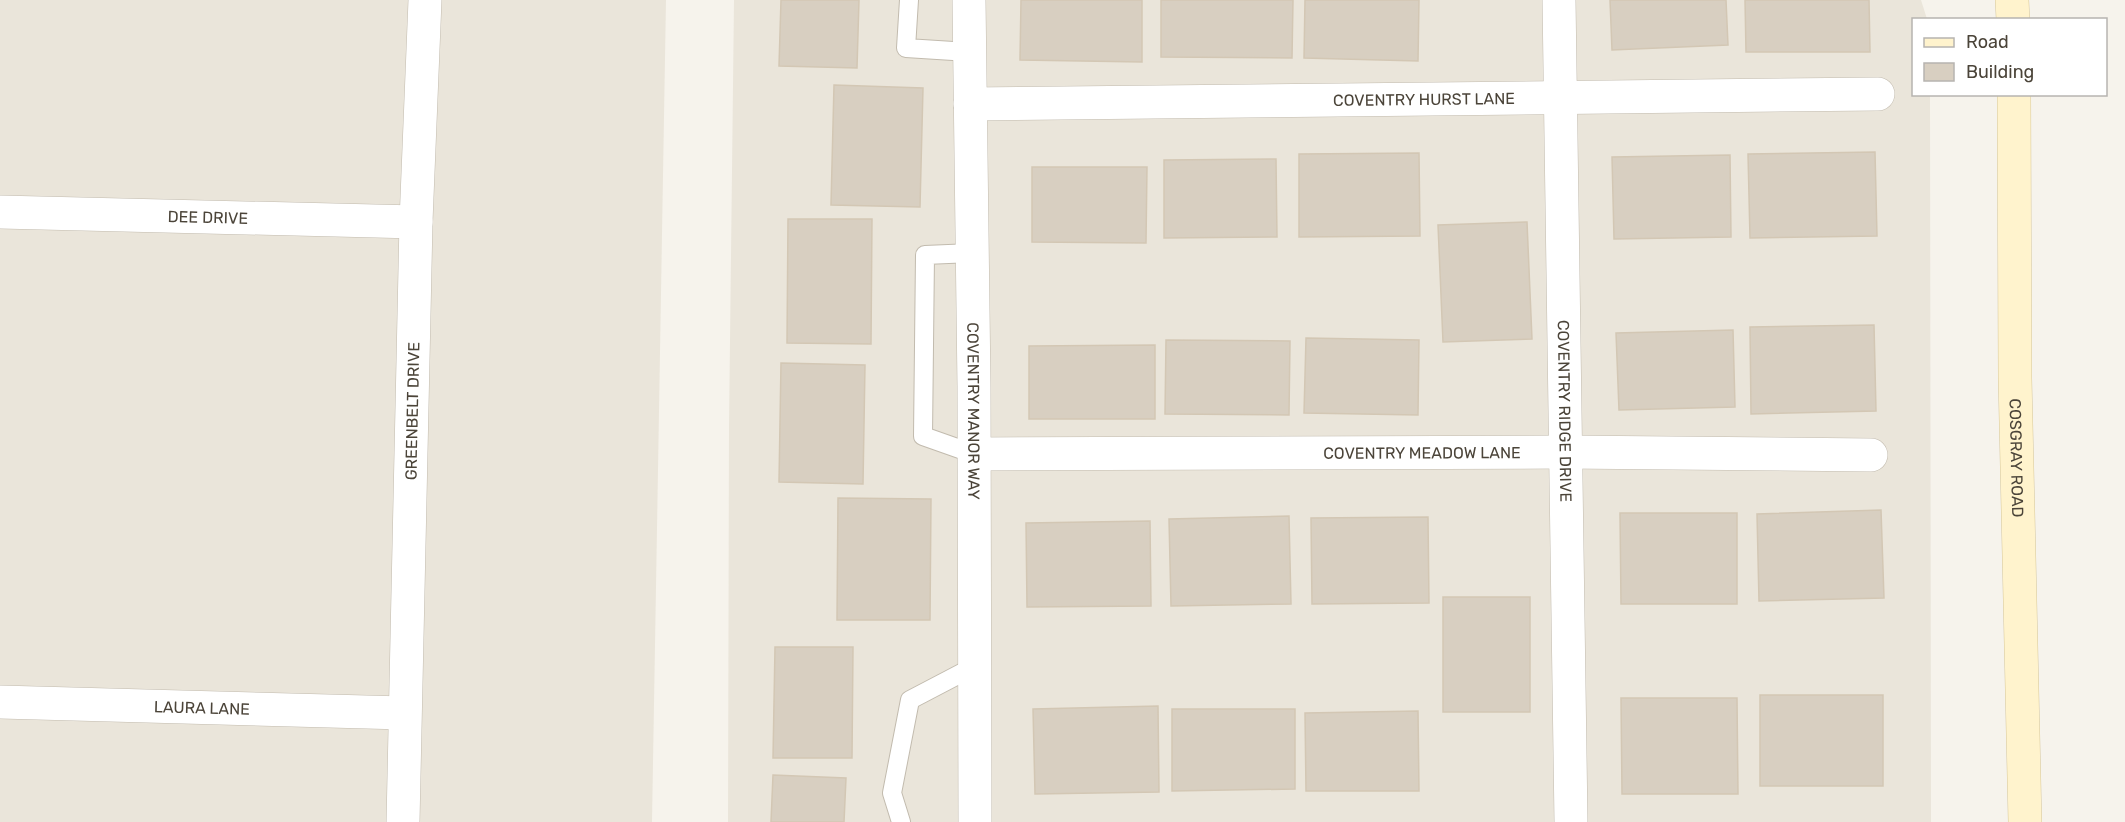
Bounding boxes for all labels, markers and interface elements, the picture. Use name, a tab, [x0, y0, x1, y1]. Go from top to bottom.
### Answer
legend	[1912, 18, 2107, 96]
text: Road	[1966, 31, 2009, 53]
text: Building	[1966, 61, 2034, 83]
street label: COVENTRY HURST LANE	[1333, 88, 1515, 110]
street label: DEE DRIVE	[168, 207, 248, 227]
street label: COVENTRY RIDGE DRIVE	[1554, 320, 1576, 502]
street label: COVENTRY MANOR WAY	[964, 322, 984, 500]
street label: GREENBELT DRIVE	[401, 342, 423, 480]
street label: COSGRAY ROAD	[2006, 398, 2028, 518]
street label: COVENTRY MEADOW LANE	[1323, 443, 1521, 462]
street label: LAURA LANE	[154, 697, 250, 718]

